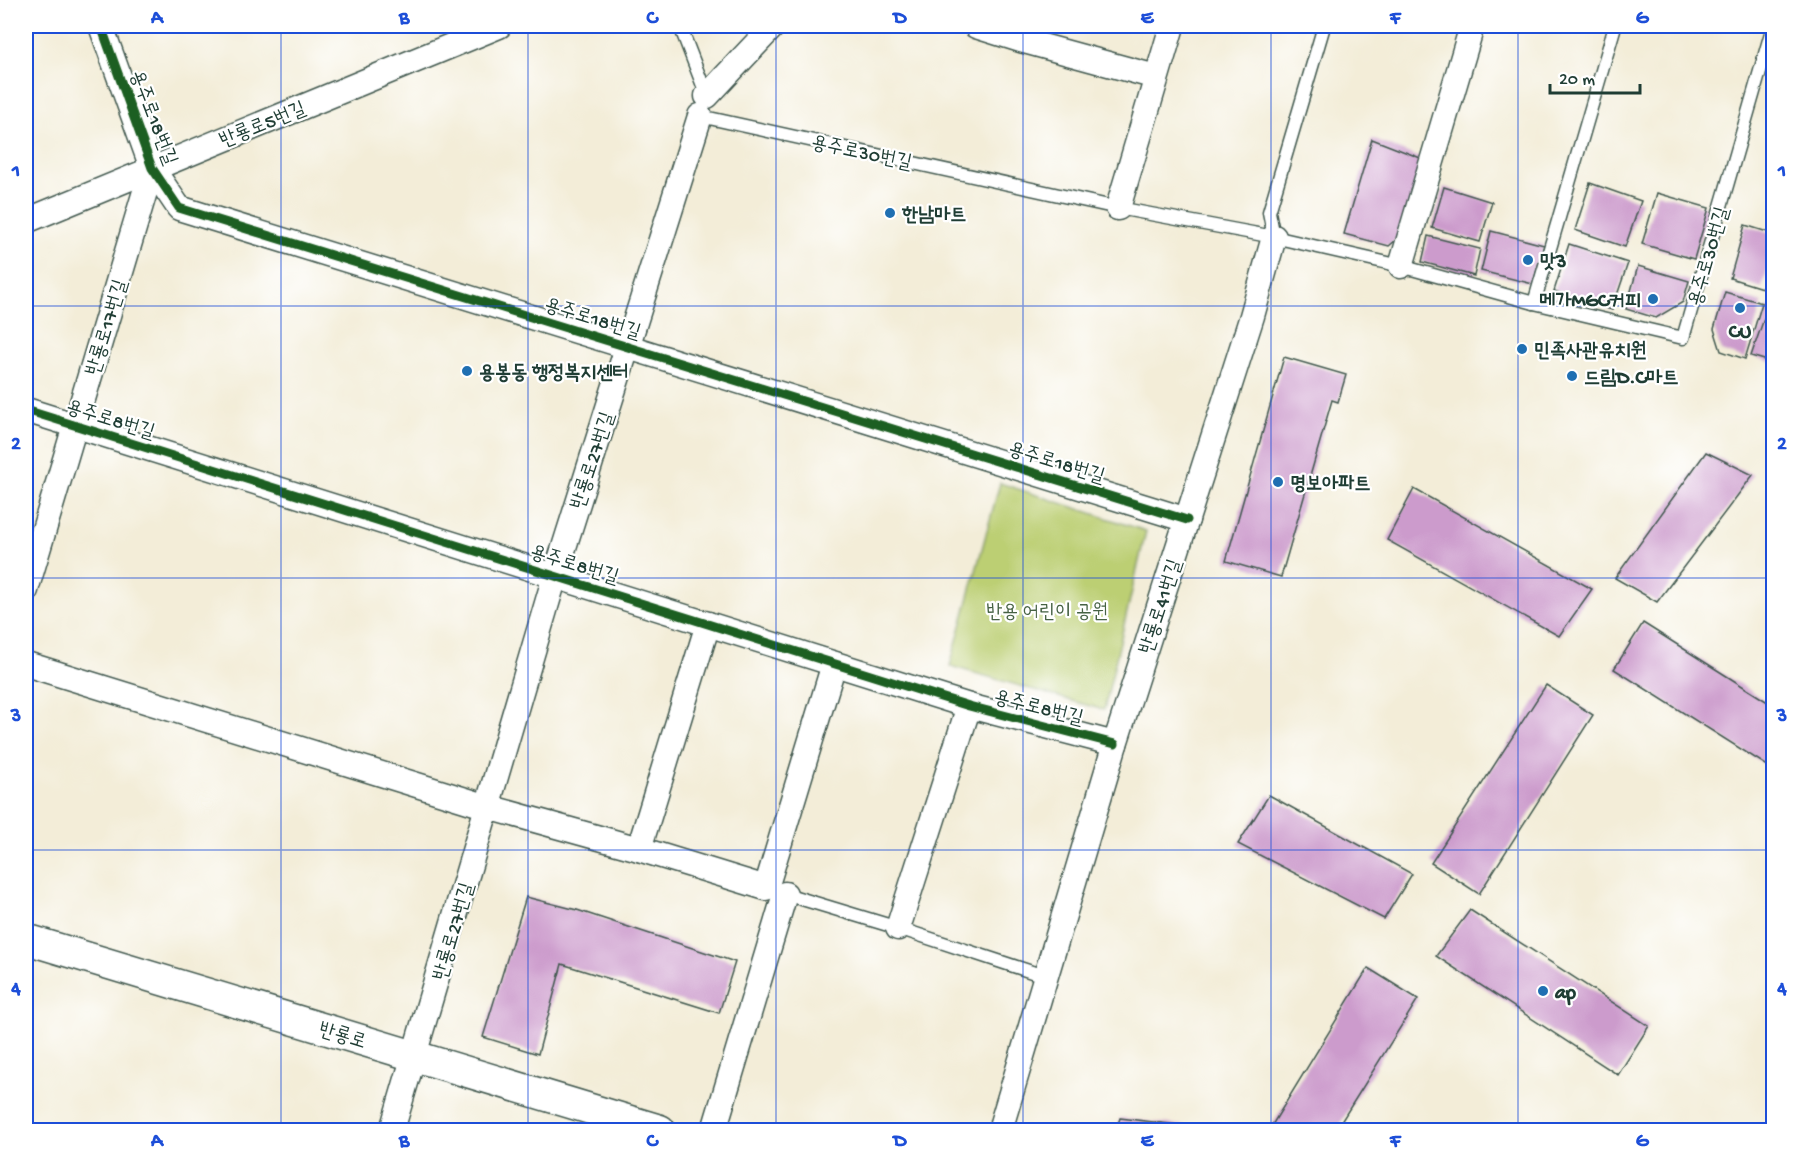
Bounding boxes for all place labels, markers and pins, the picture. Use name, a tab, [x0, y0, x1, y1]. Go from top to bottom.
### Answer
place label: 한남마트	[901, 205, 966, 228]
marker: 한남마트	[883, 206, 897, 220]
place label: 맛3	[1540, 252, 1566, 275]
marker: 맛3	[1521, 253, 1535, 267]
place label: 메가MGC커피	[1539, 291, 1641, 314]
marker: 메가MGC커피	[1646, 292, 1660, 306]
marker: CU	[1733, 301, 1747, 315]
place label: CU	[1728, 322, 1752, 345]
place label: 민족사관유치원	[1534, 340, 1647, 364]
marker: 민족사관유치원	[1515, 342, 1529, 356]
place label: 용봉동 행정복지센터	[479, 363, 629, 386]
marker: 용봉동 행정복지센터	[460, 364, 474, 378]
place label: 드림D.C마트	[1584, 368, 1679, 391]
marker: 드림D.C마트	[1565, 369, 1579, 383]
place label: 명보아파트	[1290, 474, 1370, 497]
marker: 명보아파트	[1271, 475, 1285, 489]
place label: ap	[1554, 983, 1576, 1006]
marker: ap	[1536, 984, 1550, 998]

